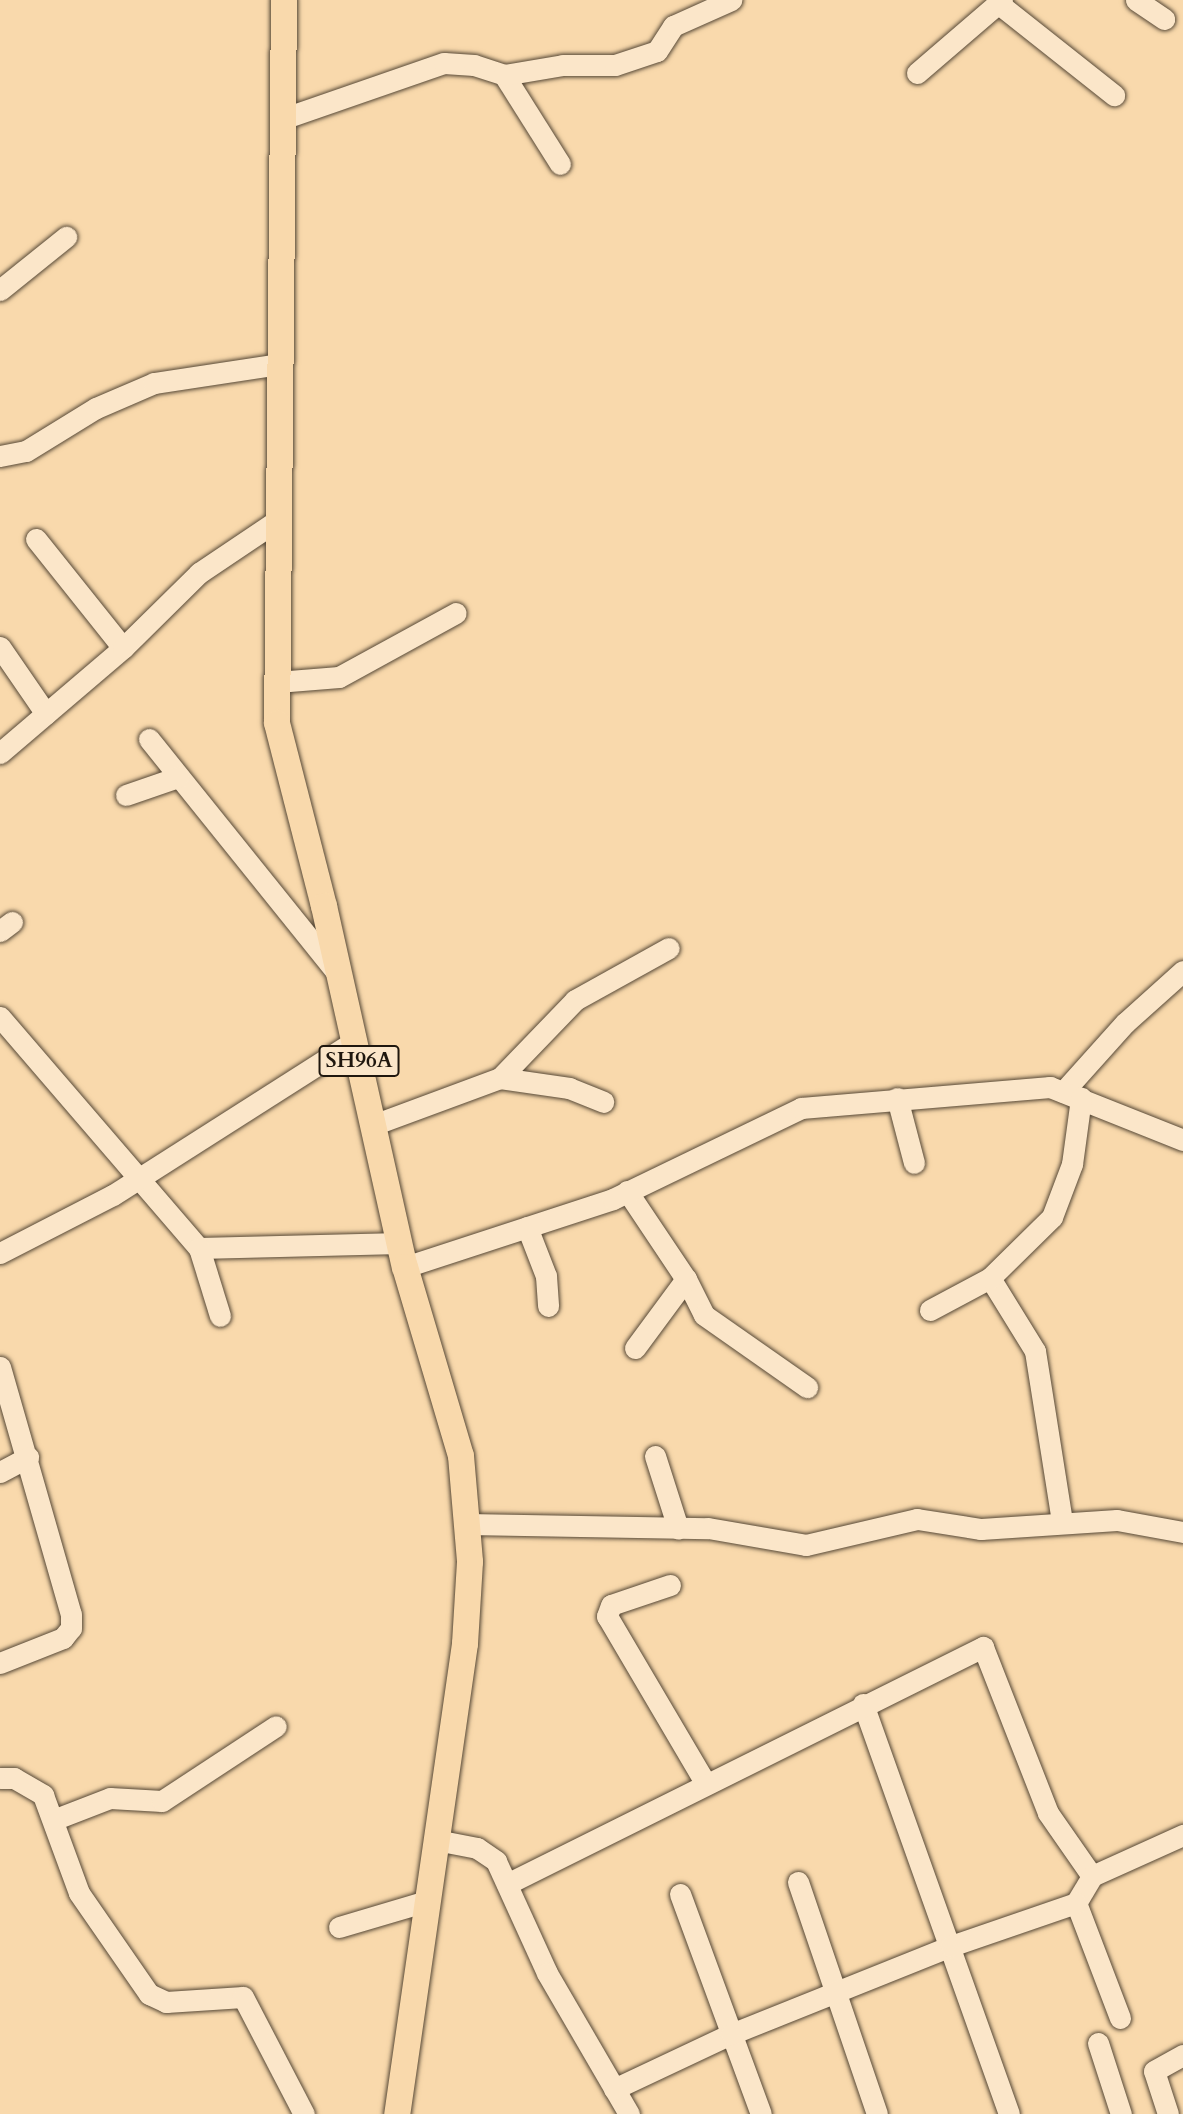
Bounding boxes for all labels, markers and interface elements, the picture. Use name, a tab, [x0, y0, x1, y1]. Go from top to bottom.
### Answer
road number: SH96A	[317, 1044, 401, 1078]

